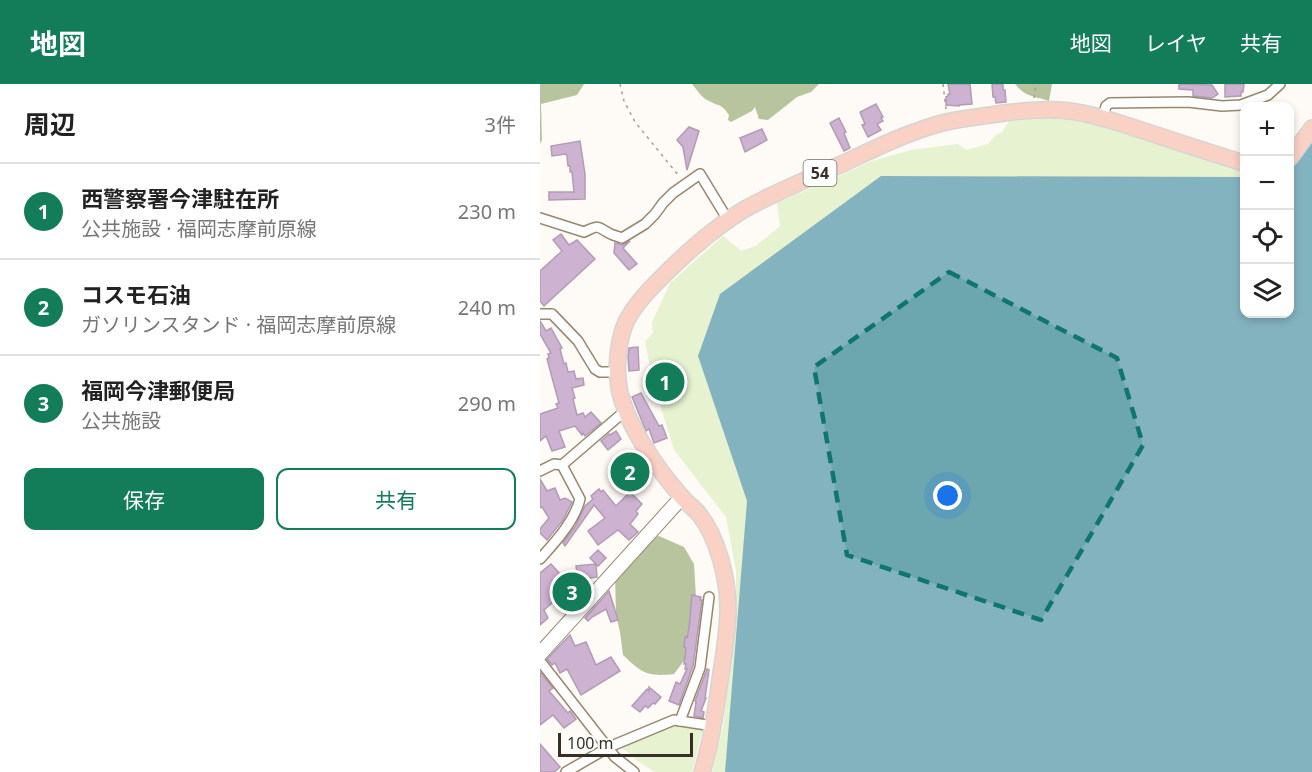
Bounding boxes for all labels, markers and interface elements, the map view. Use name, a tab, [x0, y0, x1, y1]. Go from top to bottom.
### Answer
text: 地図	[30, 24, 86, 62]
text: 地図	[1070, 29, 1112, 57]
text: レイヤ	[1145, 29, 1207, 57]
text: 共有	[1240, 29, 1282, 57]
map controls	[1240, 102, 1294, 318]
button: +	[1240, 102, 1294, 156]
text: 周辺	[24, 106, 76, 142]
text: 3件	[485, 111, 516, 138]
button: −	[1240, 156, 1294, 210]
road number: 54	[804, 160, 836, 186]
text: 西警察署今津駐在所	[81, 183, 279, 213]
text: 1	[38, 198, 49, 225]
text: 230 m	[458, 198, 516, 225]
button: locate	[1240, 210, 1294, 264]
text: 公共施設 · 福岡志摩前原線	[81, 215, 317, 242]
button: layers	[1240, 264, 1294, 318]
text: コスモ石油	[81, 279, 191, 309]
text: 2	[38, 294, 49, 321]
text: 240 m	[458, 294, 516, 321]
text: ガソリンスタンド · 福岡志摩前原線	[81, 311, 396, 338]
pin: 1	[646, 360, 684, 404]
text: 福岡今津郵便局	[81, 375, 235, 405]
text: 3	[38, 390, 49, 417]
text: 290 m	[458, 390, 516, 417]
text: 公共施設	[81, 407, 161, 434]
pin: 2	[610, 450, 650, 494]
button: 保存	[24, 468, 264, 530]
button: 共有	[276, 468, 516, 530]
your location	[933, 481, 962, 510]
pin: 3	[552, 570, 591, 614]
scale bar	[558, 730, 693, 758]
text: 100 m	[567, 732, 614, 754]

